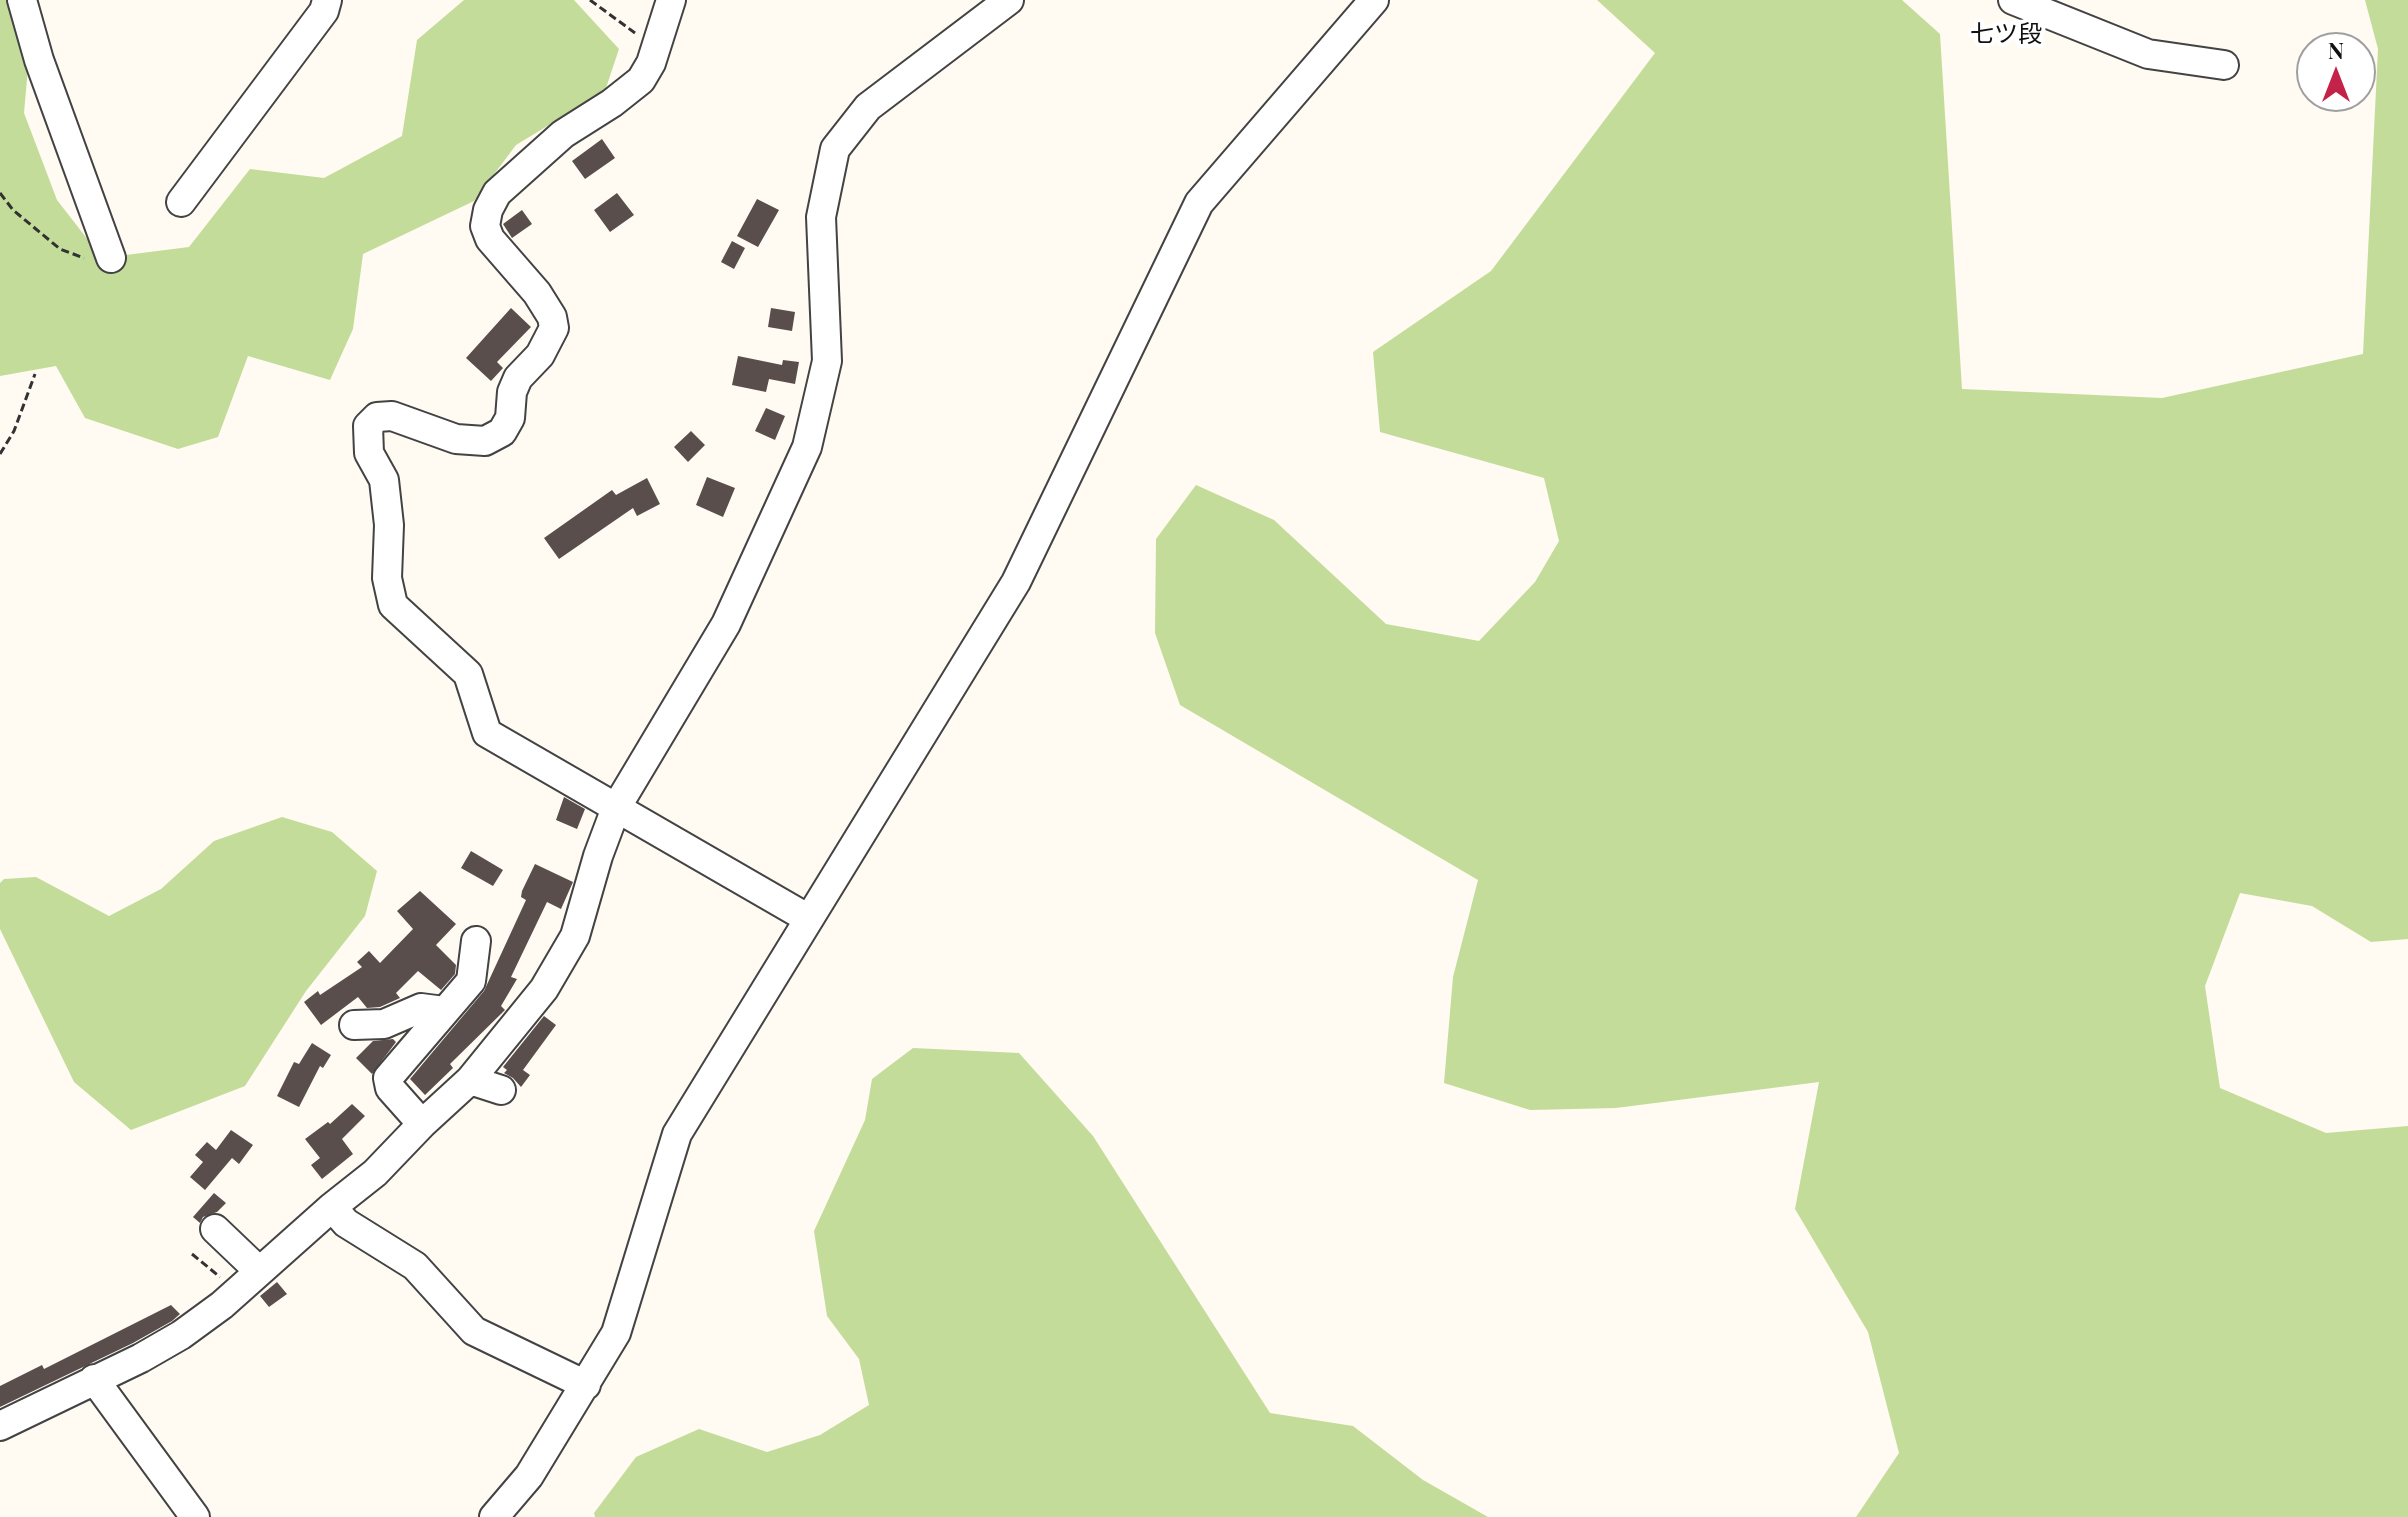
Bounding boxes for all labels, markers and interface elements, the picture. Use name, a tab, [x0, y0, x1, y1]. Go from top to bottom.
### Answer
district label: 七ツ段	[1970, 21, 2042, 49]
north arrow	[2296, 32, 2376, 112]
text: N	[2328, 35, 2344, 65]

